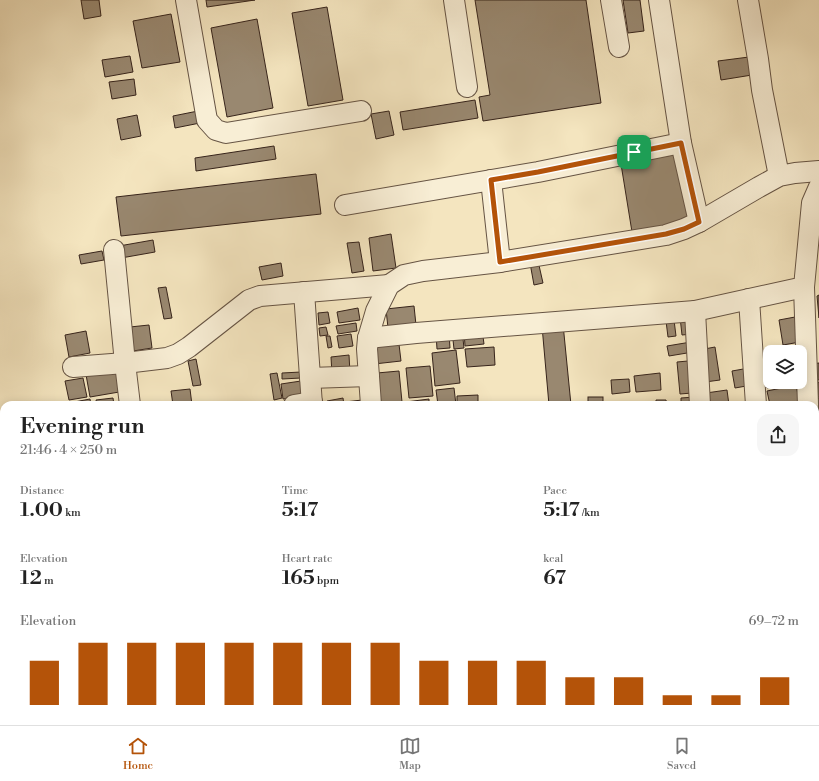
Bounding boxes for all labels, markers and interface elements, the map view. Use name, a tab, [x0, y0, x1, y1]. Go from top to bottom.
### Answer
pin	[617, 135, 651, 169]
icon: arrive	[623, 141, 645, 163]
map controls	[763, 345, 807, 389]
button: layers	[763, 345, 807, 389]
text: Evening run	[20, 413, 145, 440]
button: share	[757, 414, 799, 456]
text: 21:46 · 4 × 250 m	[20, 442, 117, 458]
text: Distance	[20, 484, 64, 498]
text: Time	[282, 484, 308, 498]
text: Pace	[543, 484, 567, 498]
text: 1.00	[20, 498, 63, 523]
text: 5:17	[282, 498, 318, 523]
text: 5:17	[543, 498, 580, 523]
text: km	[63, 506, 81, 520]
text: /km	[580, 506, 600, 520]
text: Elevation	[20, 552, 68, 566]
text: Heart rate	[282, 552, 332, 566]
text: kcal	[543, 552, 563, 566]
text: 12	[20, 566, 42, 591]
text: 165	[282, 566, 315, 591]
text: 67	[543, 566, 566, 591]
text: m	[42, 574, 54, 588]
text: bpm	[315, 574, 339, 588]
text: Elevation	[20, 613, 76, 629]
text: 69–72 m	[748, 613, 799, 629]
tab: Home	[123, 735, 153, 773]
tab: Map	[399, 735, 421, 773]
tab: Saved	[667, 735, 696, 773]

